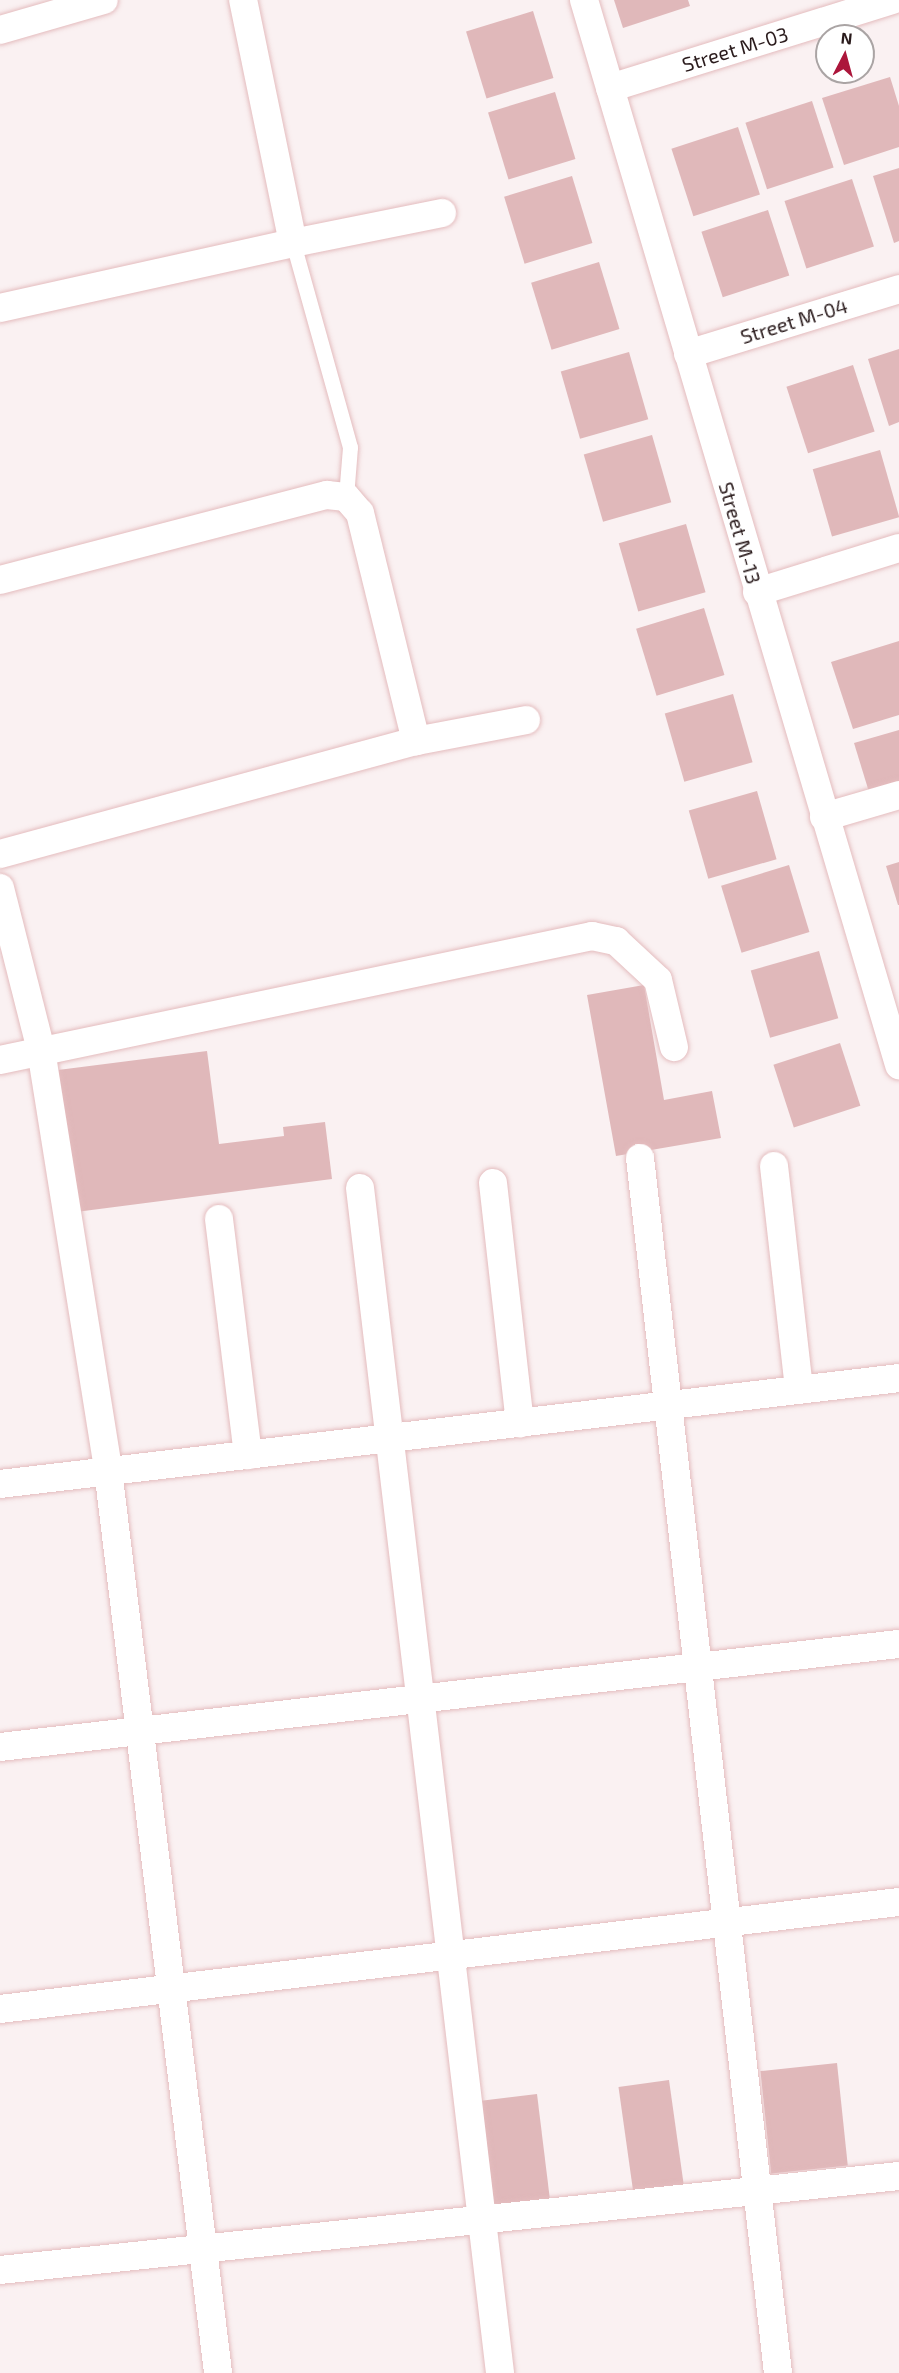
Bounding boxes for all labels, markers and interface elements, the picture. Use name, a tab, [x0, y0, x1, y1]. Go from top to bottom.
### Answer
street label: Street M-03	[679, 21, 791, 77]
north arrow	[815, 24, 875, 84]
text: N	[840, 28, 853, 48]
street label: Street M-04	[738, 293, 850, 349]
street label: Street M-13	[714, 479, 766, 587]

